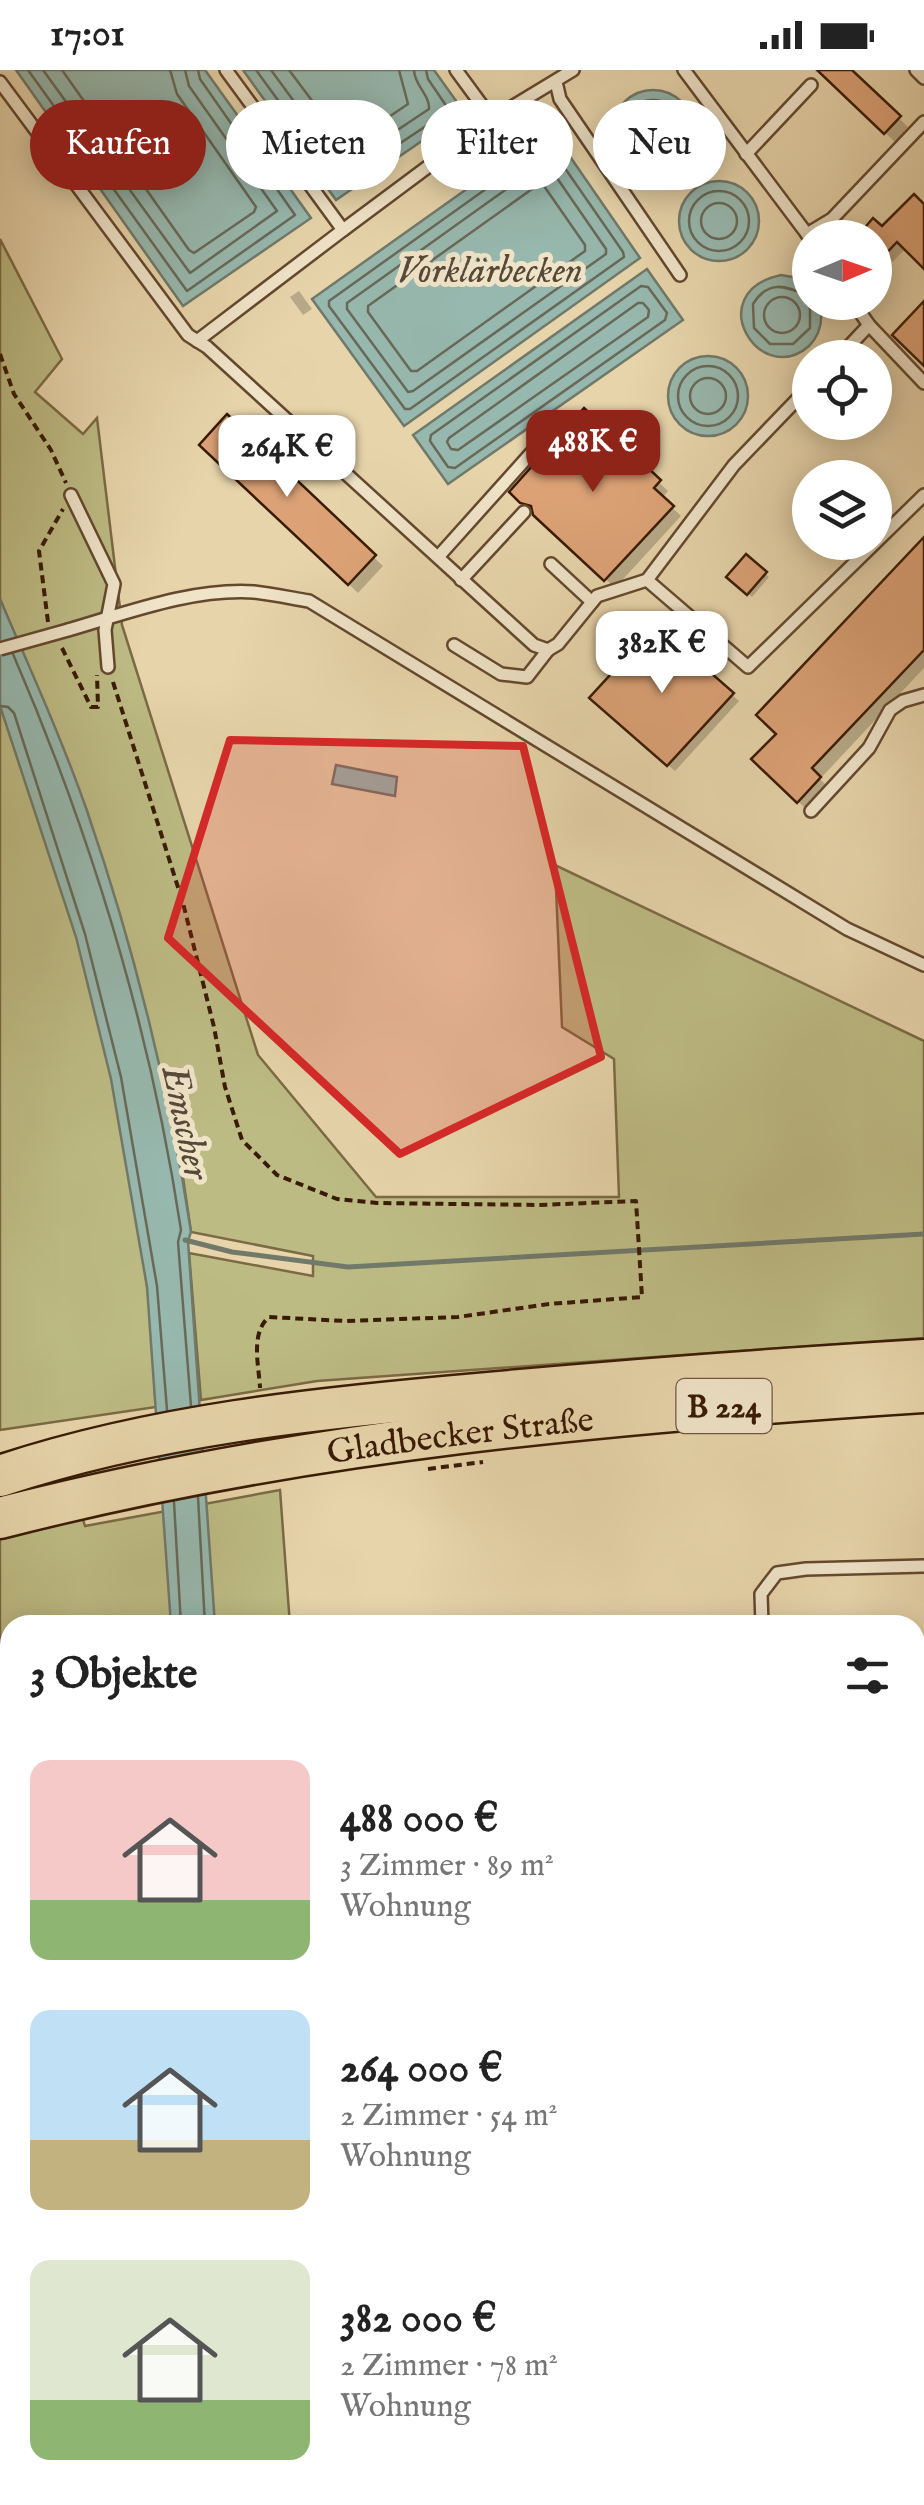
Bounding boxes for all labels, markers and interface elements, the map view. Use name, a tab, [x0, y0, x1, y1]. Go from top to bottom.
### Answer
text: 17:01	[50, 11, 125, 59]
chip: Kaufen	[30, 100, 206, 190]
chip: Mieten	[226, 100, 401, 190]
chip: Filter	[421, 100, 573, 190]
chip: Neu	[593, 100, 726, 190]
north arrow	[792, 220, 892, 320]
map controls	[792, 220, 892, 560]
water label: Vorklärbecken	[397, 248, 583, 296]
button: locate	[792, 340, 892, 440]
pin: 488K €	[512, 410, 674, 495]
pin: 264K €	[206, 415, 368, 500]
text: 488K €	[548, 422, 638, 463]
text: 264K €	[240, 427, 334, 468]
button: layers	[792, 460, 892, 560]
pin: 382K €	[581, 611, 743, 696]
text: 382K €	[618, 623, 706, 664]
water label: Emscher	[148, 1060, 220, 1186]
road number: B 224	[676, 1379, 772, 1433]
street label: Gladbecker Straße	[324, 1398, 596, 1476]
icon: filters	[840, 1648, 895, 1703]
text: 3 Objekte	[30, 1649, 197, 1702]
text: 488 000 €	[340, 1793, 498, 1846]
icon: home	[110, 1800, 230, 1920]
text: 3 Zimmer · 89 m²	[340, 1846, 554, 1887]
text: Wohnung	[340, 1887, 471, 1928]
text: 264 000 €	[340, 2043, 503, 2096]
icon: home	[110, 2050, 230, 2170]
text: 2 Zimmer · 54 m²	[340, 2096, 558, 2137]
text: Wohnung	[340, 2137, 471, 2178]
text: 382 000 €	[340, 2293, 497, 2346]
icon: home	[110, 2300, 230, 2420]
text: 2 Zimmer · 78 m²	[340, 2346, 558, 2387]
text: Wohnung	[340, 2387, 471, 2428]

